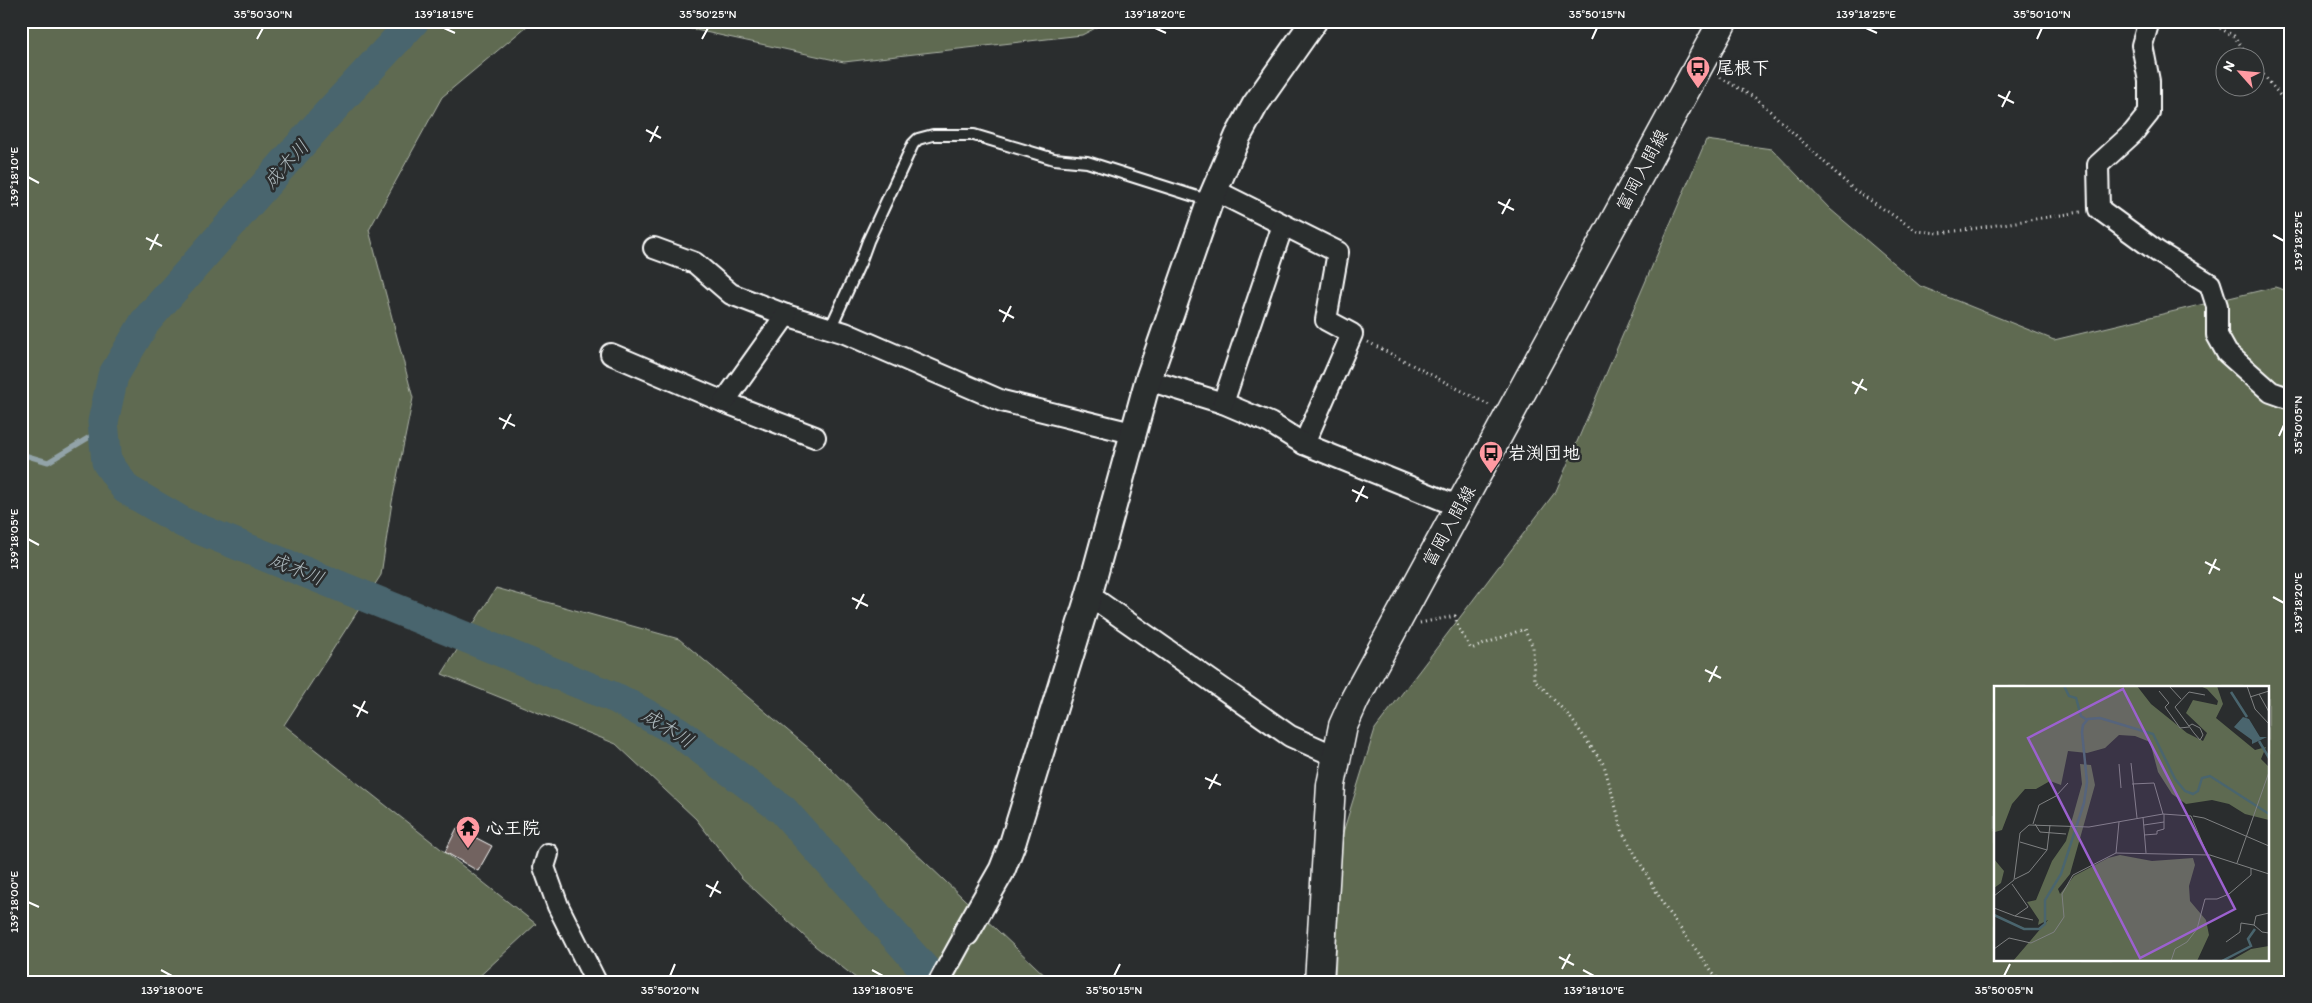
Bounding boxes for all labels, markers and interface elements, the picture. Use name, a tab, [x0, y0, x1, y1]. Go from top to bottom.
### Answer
text: 35°50'30"N	[234, 7, 292, 21]
text: 139°18'15"E	[414, 7, 474, 21]
text: 35°50'25"N	[679, 7, 737, 21]
text: 139°18'20"E	[1124, 7, 1186, 21]
text: 35°50'15"N	[1569, 7, 1625, 21]
text: 139°18'25"E	[1836, 7, 1896, 21]
text: 35°50'10"N	[2013, 7, 2071, 21]
north arrow	[2214, 48, 2264, 98]
bus stop icon: 尾根下	[1685, 55, 1711, 89]
place label: 尾根下	[1716, 57, 1770, 79]
text: N	[2219, 58, 2239, 74]
street label: 富岡入間線	[1611, 125, 1673, 215]
water label: 成木川	[258, 135, 314, 193]
text: 139°18'10"E	[7, 146, 21, 207]
text: 139°18'25"E	[2291, 211, 2305, 271]
text: 35°50'05"N	[2291, 396, 2305, 454]
bus stop icon: 岩渕団地	[1478, 440, 1504, 474]
place label: 岩渕団地	[1508, 442, 1580, 464]
street label: 富岡入間線	[1418, 481, 1480, 571]
text: 139°18'05"E	[7, 508, 21, 570]
water label: 成木川	[266, 548, 328, 590]
text: 139°18'20"E	[2291, 572, 2305, 634]
inset map	[1994, 686, 2270, 960]
water label: 成木川	[638, 703, 698, 753]
temple icon: 心王院	[455, 815, 481, 849]
place label: 心王院	[486, 817, 540, 839]
text: 139°18'00"E	[7, 871, 21, 933]
text: 139°18'00"E	[141, 983, 203, 997]
text: 35°50'20"N	[641, 983, 699, 997]
text: 139°18'05"E	[853, 983, 914, 997]
text: 35°50'15"N	[1086, 983, 1142, 997]
text: 139°18'10"E	[1564, 983, 1625, 997]
text: 35°50'05"N	[1975, 983, 2033, 997]

